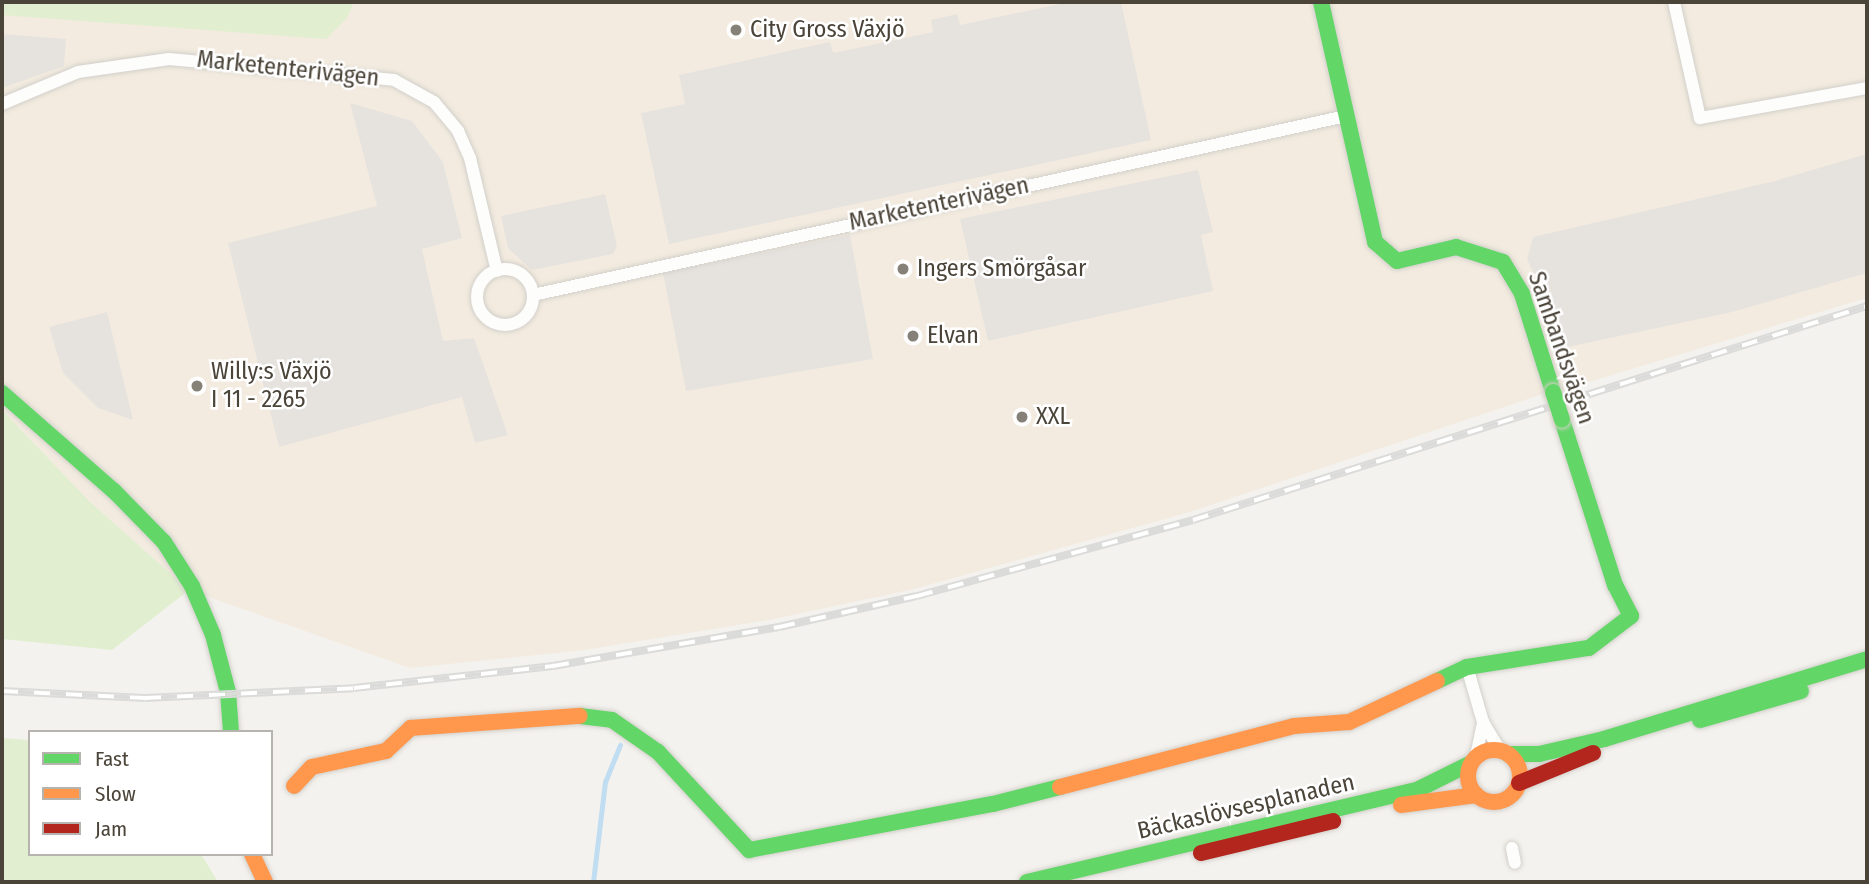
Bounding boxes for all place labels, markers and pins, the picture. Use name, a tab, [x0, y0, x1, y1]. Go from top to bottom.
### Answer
place label: City Gross Växjö	[750, 16, 905, 44]
marker: City Gross Växjö	[728, 22, 744, 38]
place label: Ingers Smörgåsar	[917, 255, 1086, 283]
marker: Ingers Smörgåsar	[895, 261, 911, 277]
place label: Elvan	[927, 322, 979, 350]
marker: Elvan	[905, 328, 921, 344]
place label: Willy:s Växjö I 11 - 2265	[211, 358, 332, 414]
marker: Willy:s Växjö I 11 - 2265	[189, 378, 205, 394]
place label: XXL	[1036, 403, 1070, 431]
marker: XXL	[1014, 409, 1030, 425]

